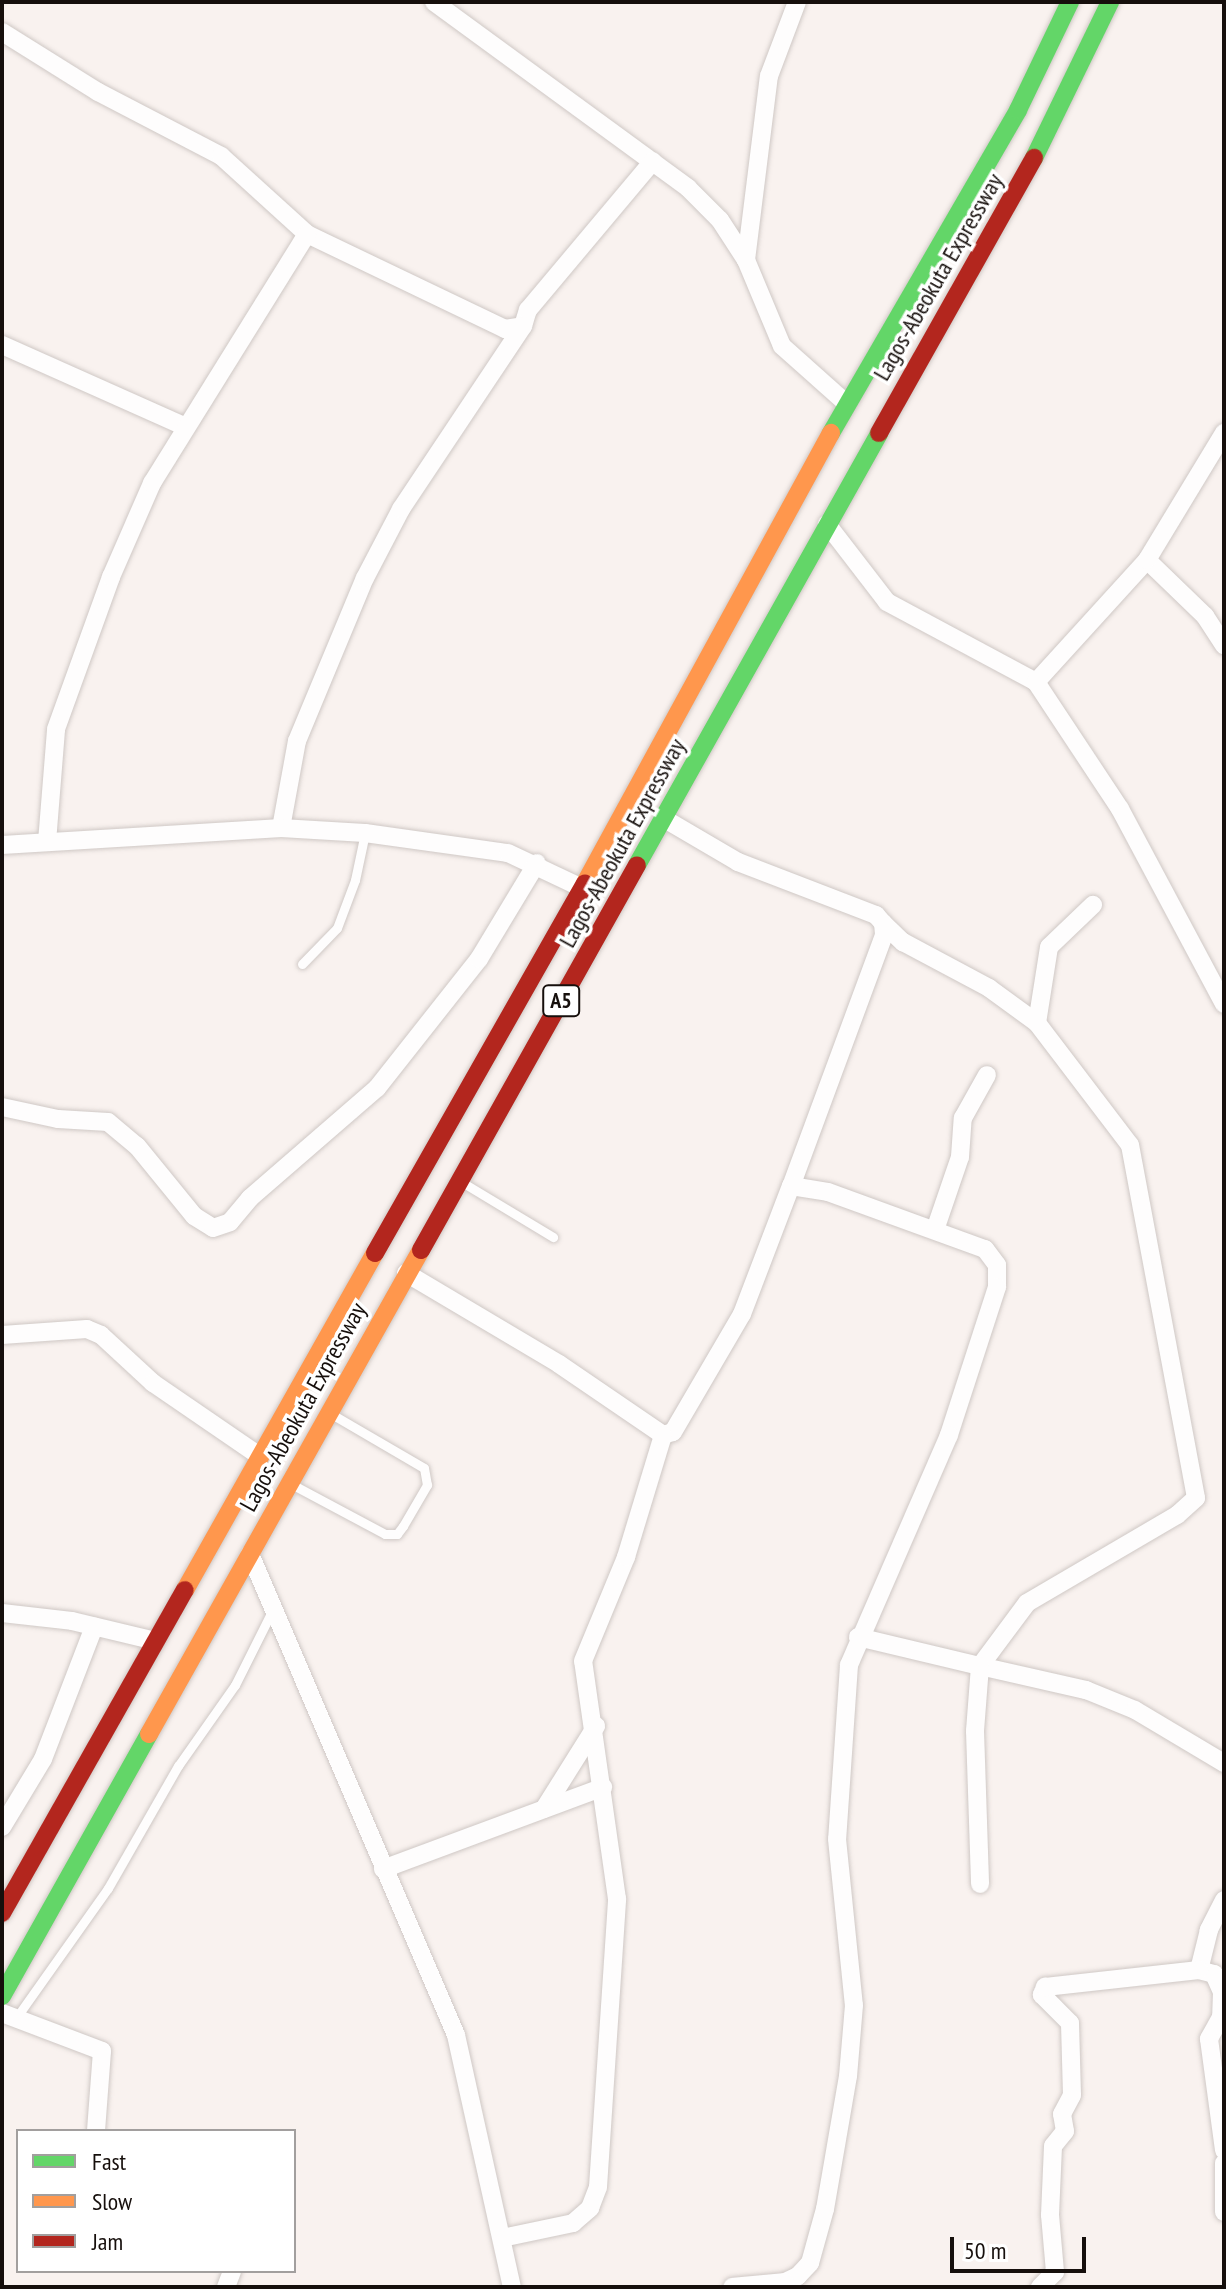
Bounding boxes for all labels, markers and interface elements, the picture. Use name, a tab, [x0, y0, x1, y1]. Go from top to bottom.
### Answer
street label: Lagos-Abeokuta Expressway	[867, 169, 1009, 385]
street label: Lagos-Abeokuta Expressway	[553, 734, 691, 952]
road number: A5	[541, 983, 581, 1019]
street label: Lagos-Abeokuta Expressway	[234, 1298, 372, 1516]
legend	[16, 2129, 296, 2273]
text: Fast	[92, 2146, 126, 2177]
text: Slow	[92, 2186, 132, 2217]
scale bar	[954, 2221, 1090, 2271]
text: Jam	[92, 2226, 123, 2257]
text: 50 m	[964, 2235, 1006, 2266]

